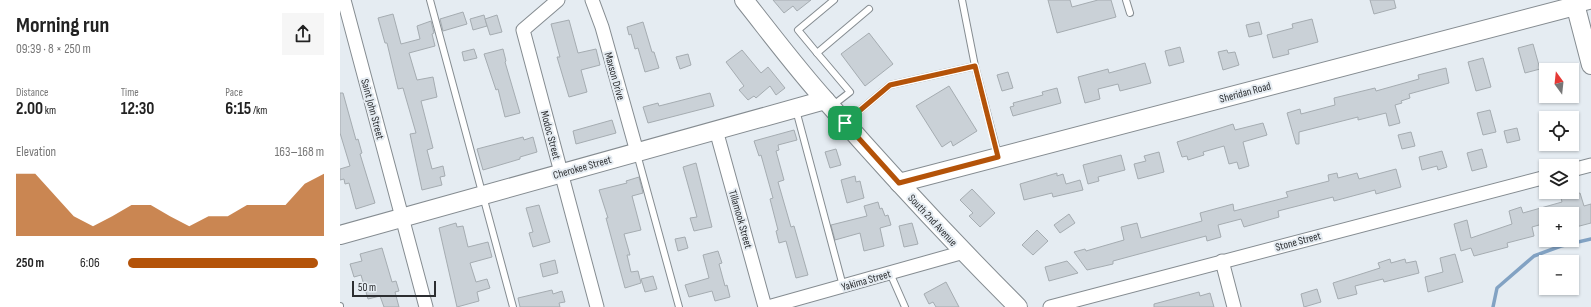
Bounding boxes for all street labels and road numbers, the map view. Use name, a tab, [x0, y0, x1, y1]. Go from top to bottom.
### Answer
street label: Maxson Drive	[602, 51, 628, 102]
street label: Saint John Street	[358, 77, 387, 141]
street label: Sheridan Road	[1218, 79, 1273, 106]
street label: Modoc Street	[538, 109, 563, 161]
street label: Cherokee Street	[552, 153, 613, 182]
street label: Tillamook Street	[726, 188, 755, 250]
street label: South 2nd Avenue	[905, 192, 960, 249]
street label: Stone Street	[1274, 229, 1323, 254]
street label: Yakima Street	[840, 267, 893, 294]

